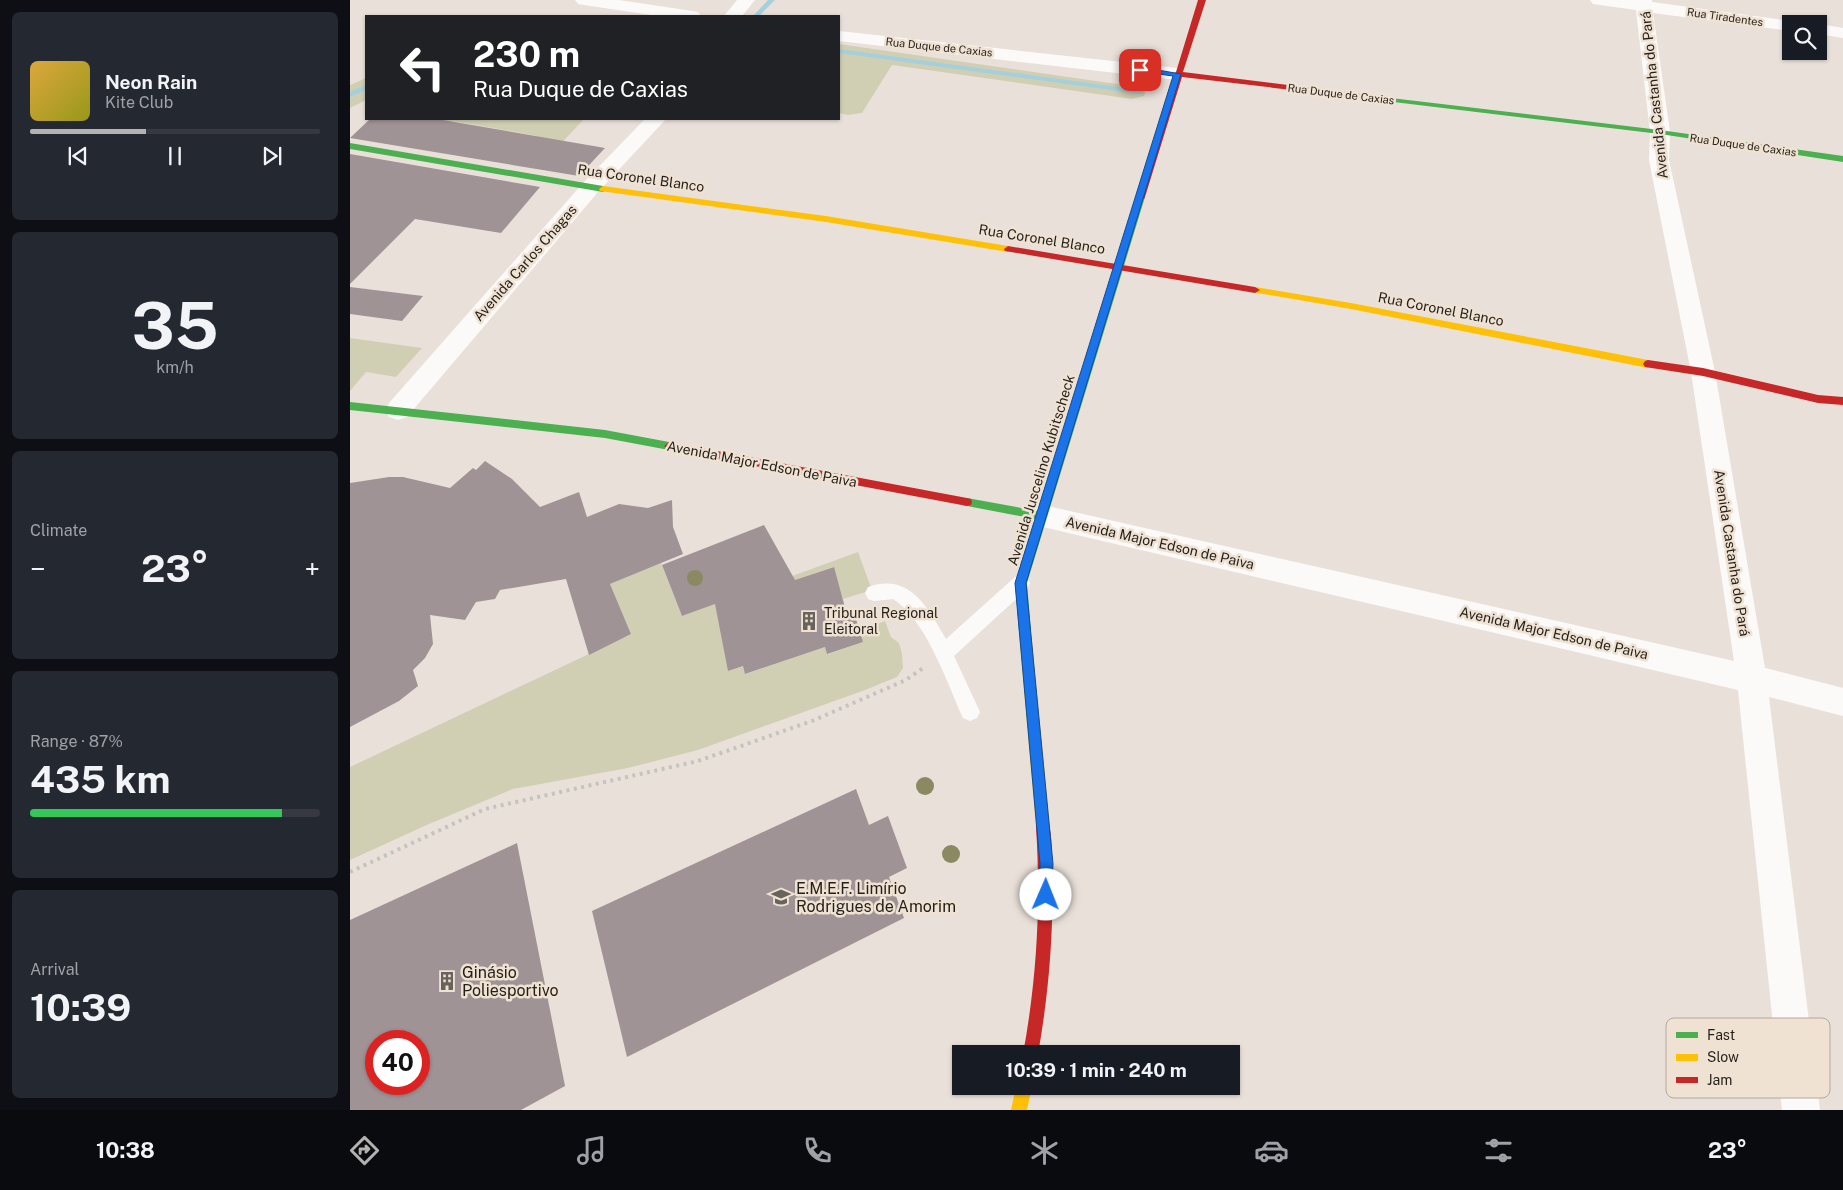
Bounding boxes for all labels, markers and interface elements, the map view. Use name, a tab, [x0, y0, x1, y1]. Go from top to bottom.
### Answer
street label: Rua Tiradentes	[1686, 6, 1764, 28]
street label: Avenida Castanha do Pará	[1637, 10, 1671, 180]
map controls	[1782, 15, 1827, 60]
button: search	[1782, 15, 1827, 60]
text: 230 m	[473, 34, 580, 75]
icon: left	[390, 35, 455, 100]
street label: Rua Duque de Caxias	[885, 35, 994, 59]
pin	[1119, 49, 1161, 91]
icon: arrive	[1126, 56, 1154, 84]
text: Neon Rain	[105, 71, 197, 93]
text: Rua Duque de Caxias	[473, 76, 688, 102]
street label: Rua Duque de Caxias	[1287, 81, 1396, 107]
text: Kite Club	[105, 93, 173, 112]
street label: Rua Duque de Caxias	[1689, 132, 1797, 158]
icon: previous	[64, 142, 92, 170]
icon: pause	[161, 142, 189, 170]
icon: next	[258, 142, 286, 170]
street label: Rua Coronel Blanco	[577, 161, 706, 195]
street label: Avenida Carlos Chagas	[470, 202, 580, 324]
street label: Rua Coronel Blanco	[978, 221, 1107, 257]
text: 35	[131, 287, 219, 364]
street label: Rua Coronel Blanco	[1377, 289, 1505, 329]
text: km/h	[156, 358, 194, 377]
street label: Avenida Juscelino Kubitscheck	[1004, 373, 1078, 567]
street label: Avenida Major Edson de Paiva	[666, 438, 858, 490]
street label: Avenida Castanha do Pará	[1711, 469, 1753, 637]
street label: Avenida Major Edson de Paiva	[1064, 513, 1256, 573]
text: Climate	[30, 521, 87, 540]
text: 23°	[141, 546, 209, 591]
text: −	[30, 552, 46, 585]
text: +	[304, 552, 320, 585]
street label: Avenida Major Edson de Paiva	[1458, 603, 1650, 663]
place label: Tribunal Regional Eleitoral	[824, 605, 938, 637]
building icon: Tribunal Regional Eleitoral	[798, 610, 820, 632]
text: Range · 87%	[30, 732, 123, 751]
text: 435 km	[30, 757, 170, 802]
position arrow	[1019, 868, 1071, 920]
place label: E.M.E.F. Limírio Rodrigues de Amorim	[796, 879, 956, 916]
school or university icon: E.M.E.F. Limírio Rodrigues de Amorim	[770, 886, 792, 908]
text: Arrival	[30, 960, 79, 979]
place label: Ginásio Poliesportivo	[462, 963, 559, 1000]
building icon: Ginásio Poliesportivo	[436, 970, 458, 992]
text: 10:39	[30, 985, 131, 1030]
legend	[1666, 1018, 1830, 1098]
text: Fast	[1707, 1027, 1735, 1043]
speed limit sign: 40	[365, 1030, 430, 1095]
text: Slow	[1707, 1049, 1739, 1065]
text: 10:39 · 1 min · 240 m	[1005, 1059, 1187, 1081]
text: Jam	[1707, 1072, 1732, 1088]
icon: directions	[347, 1133, 382, 1168]
icon: music	[574, 1133, 609, 1168]
icon: phone	[800, 1133, 835, 1168]
icon: climate	[1027, 1133, 1062, 1168]
icon: car	[1254, 1133, 1289, 1168]
icon: filters	[1481, 1133, 1516, 1168]
text: 10:38	[96, 1137, 155, 1163]
text: 23°	[1708, 1137, 1747, 1163]

